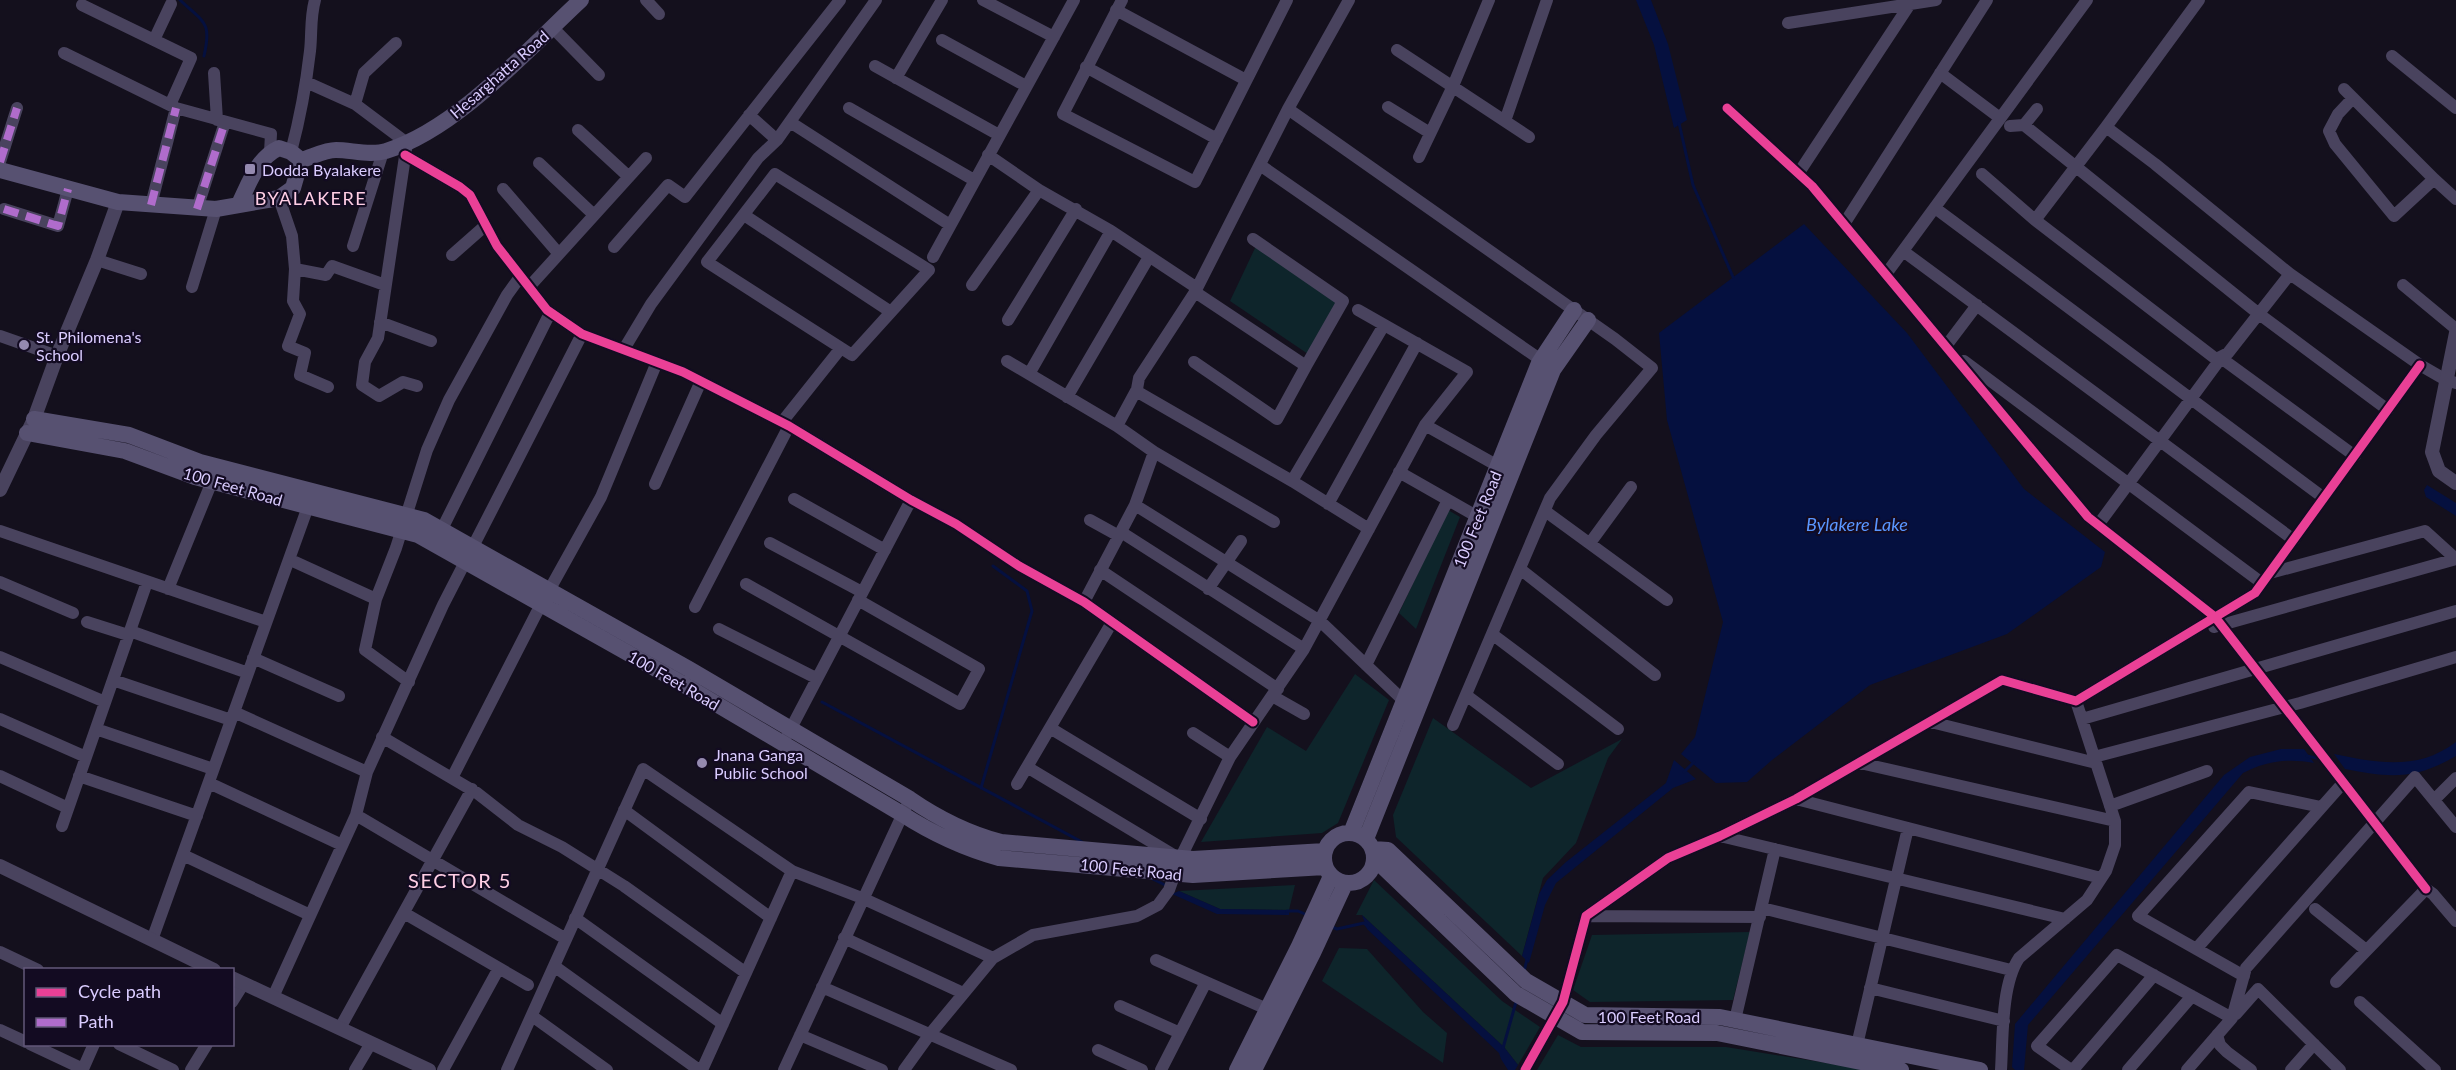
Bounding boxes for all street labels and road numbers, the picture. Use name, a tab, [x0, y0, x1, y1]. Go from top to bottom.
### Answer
street label: Hesarghatta Road	[446, 26, 552, 122]
street label: 100 Feet Road	[181, 463, 285, 509]
street label: 100 Feet Road	[1449, 468, 1505, 570]
street label: 100 Feet Road	[625, 646, 723, 714]
street label: 100 Feet Road	[1079, 854, 1183, 884]
street label: 100 Feet Road	[1598, 1007, 1700, 1026]

